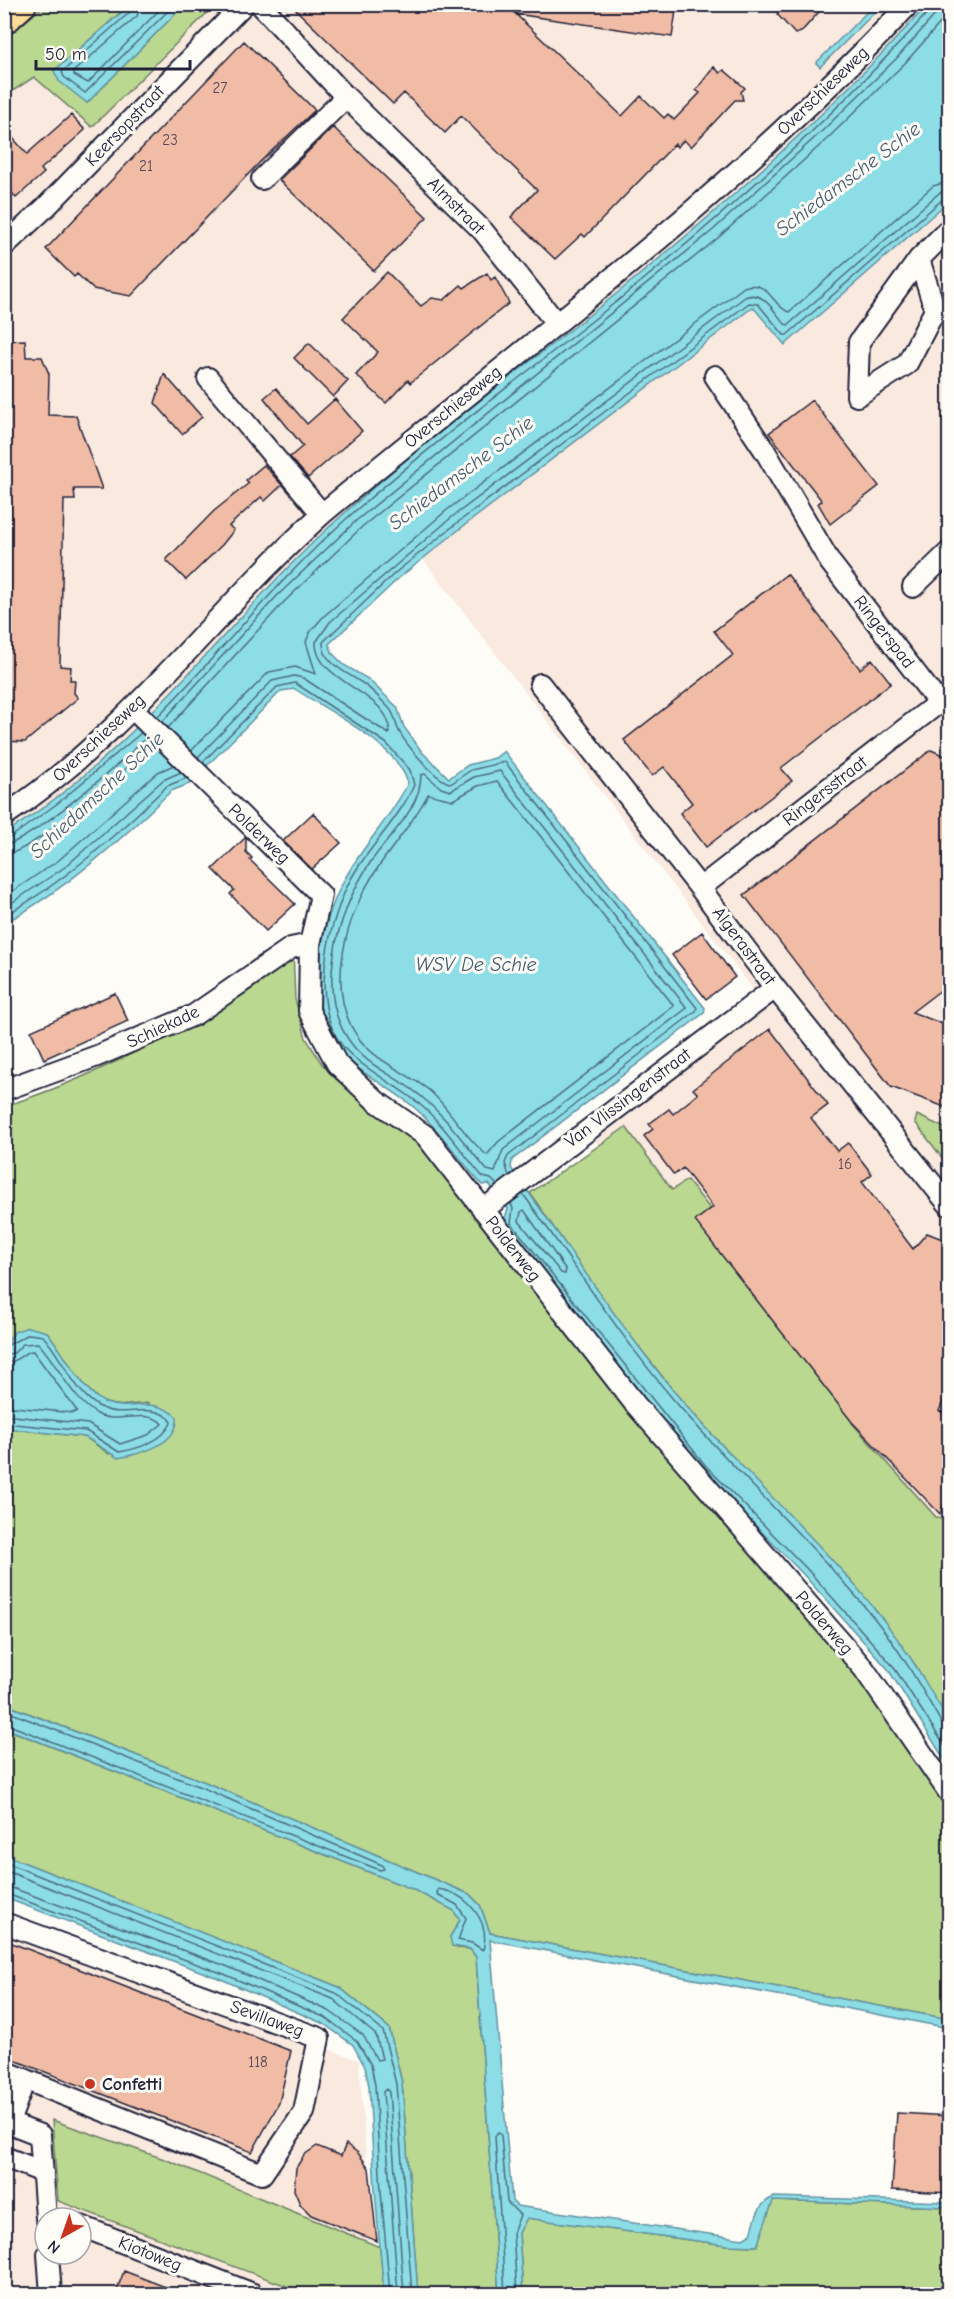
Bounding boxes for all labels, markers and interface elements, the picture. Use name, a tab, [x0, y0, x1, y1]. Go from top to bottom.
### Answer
scale bar	[36, 33, 190, 71]
street label: Overschieseweg	[773, 42, 873, 140]
text: 50 m	[45, 44, 87, 65]
house number: 27	[213, 79, 227, 97]
street label: Keersopstraat	[81, 80, 170, 171]
water label: Schiedamsche Schie	[771, 117, 925, 241]
house number: 23	[162, 131, 178, 149]
house number: 21	[139, 157, 153, 175]
street label: Almstraat	[423, 173, 490, 240]
street label: Overschieseweg	[400, 361, 506, 453]
water label: Schiedamsche Schie	[384, 411, 538, 535]
street label: Ringerspad	[849, 592, 919, 672]
street label: Overschieseweg	[48, 690, 150, 786]
water label: Schiedamsche Schie	[25, 727, 169, 863]
street label: Ringersstraat	[779, 751, 872, 830]
street label: Polderweg	[224, 800, 294, 868]
street label: Algerastraat	[708, 903, 781, 990]
water label: WSV De Schie	[415, 953, 537, 976]
street label: Schiekade	[123, 1001, 203, 1053]
street label: Van Vlissingenstraat	[561, 1043, 696, 1152]
house number: 16	[838, 1155, 852, 1173]
street label: Polderweg	[481, 1212, 545, 1286]
street label: Polderweg	[791, 1587, 857, 1659]
street label: Sevillaweg	[227, 1996, 307, 2042]
house number: 118	[248, 2053, 268, 2071]
place label: Confetti	[102, 2074, 162, 2095]
marker: Confetti	[83, 2077, 97, 2091]
north arrow	[33, 2206, 93, 2266]
street label: Kiotoweg	[115, 2232, 185, 2276]
text: N	[44, 2236, 64, 2257]

